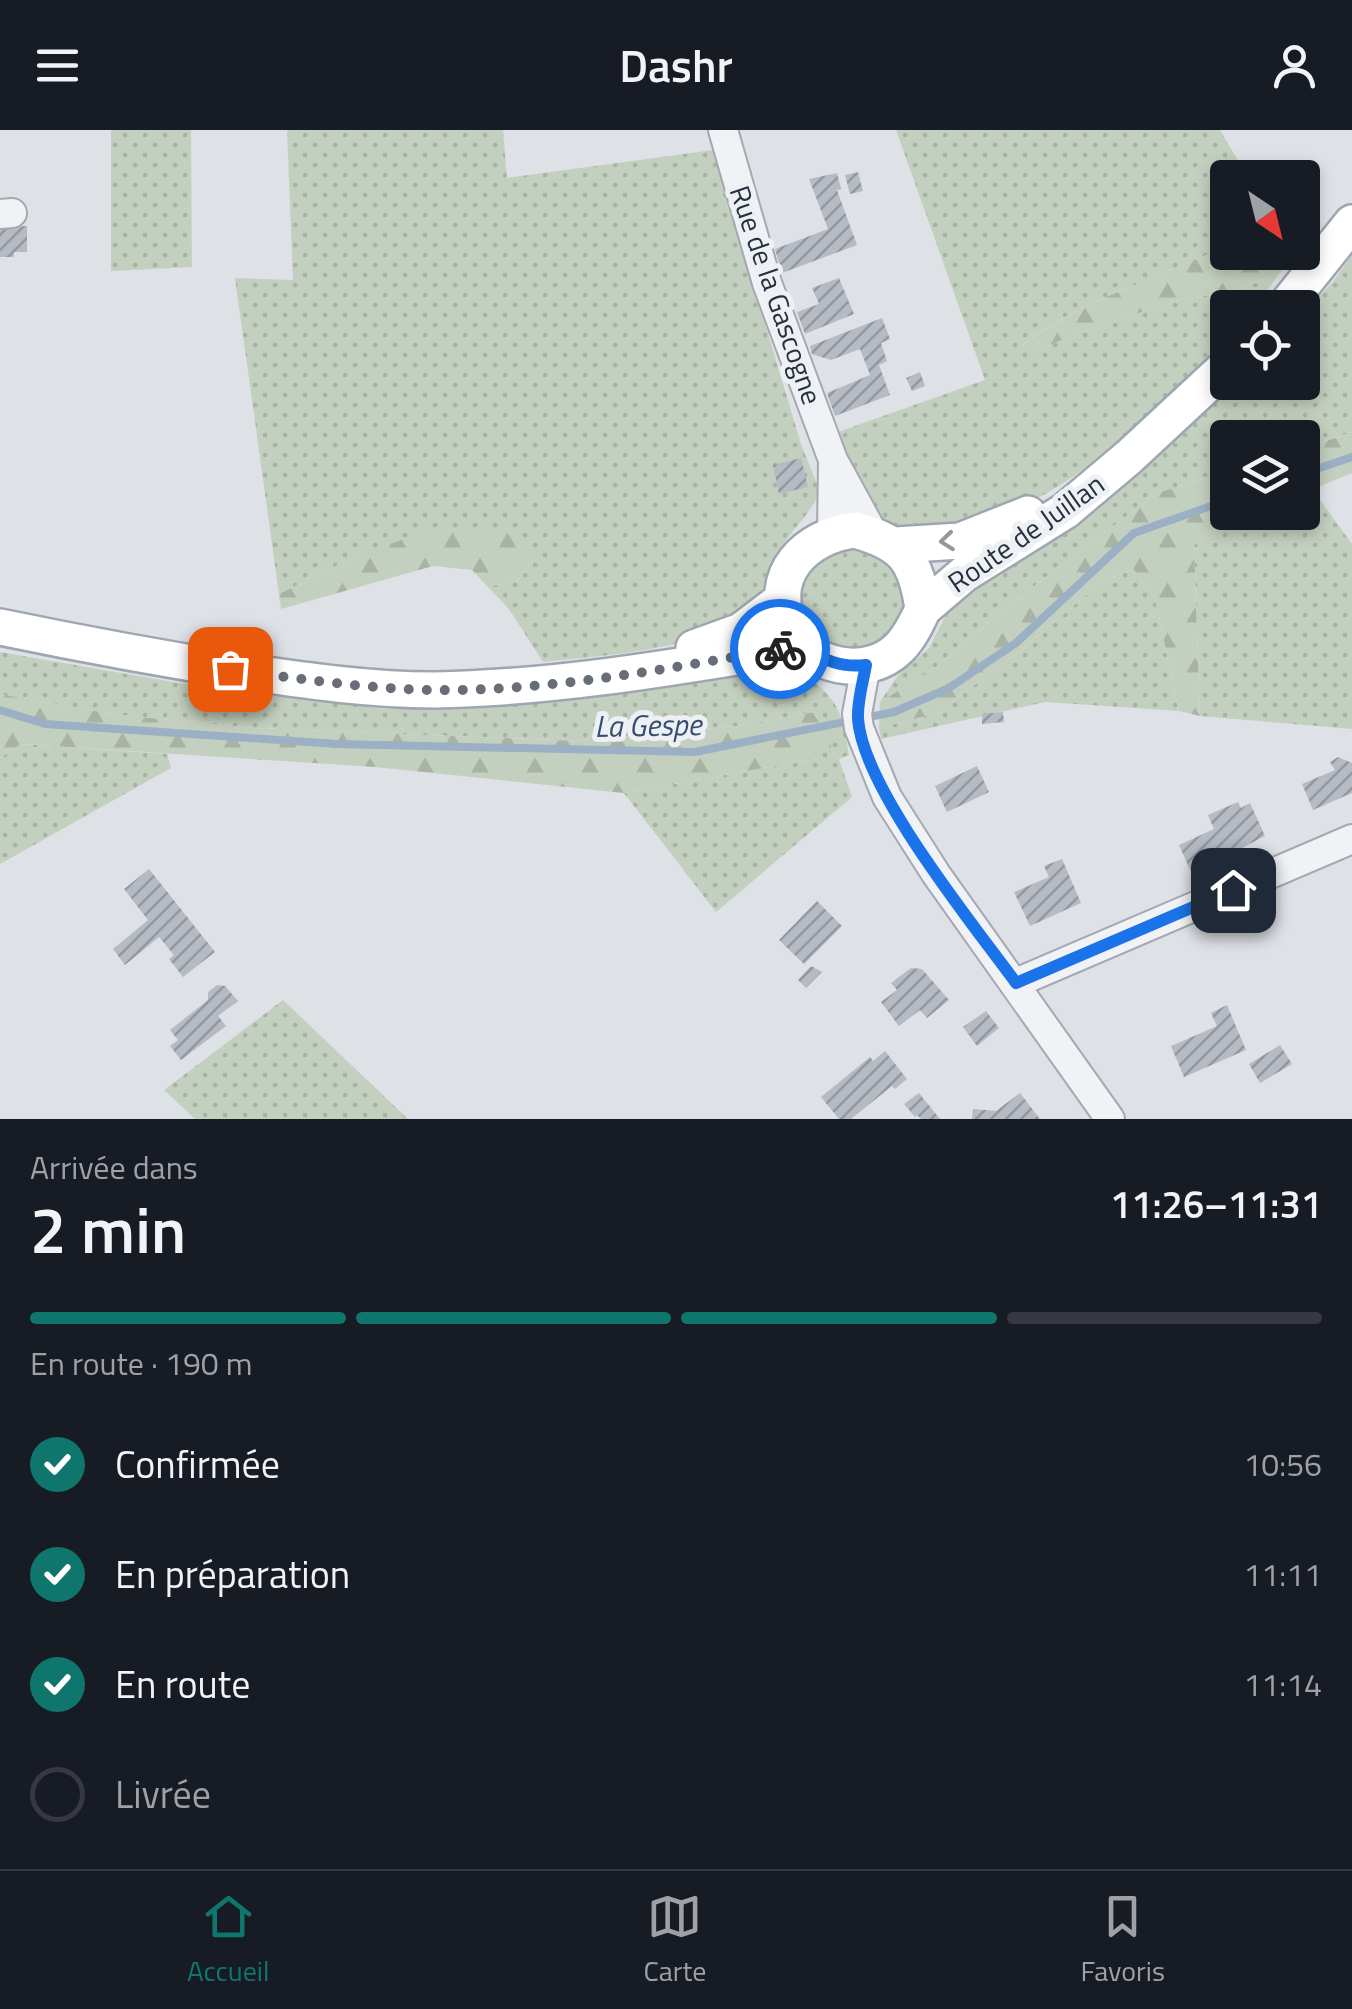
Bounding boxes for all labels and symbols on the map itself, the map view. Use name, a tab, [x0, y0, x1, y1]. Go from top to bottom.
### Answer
north arrow	[1210, 160, 1320, 270]
street label: Rue de la Gascogne	[719, 180, 834, 410]
street label: Route de Juillan	[938, 463, 1113, 603]
one-way arrow	[938, 530, 954, 552]
courier	[730, 599, 830, 699]
pin	[188, 627, 273, 712]
water label: La Gespe	[594, 701, 704, 749]
pin	[1191, 848, 1276, 933]

